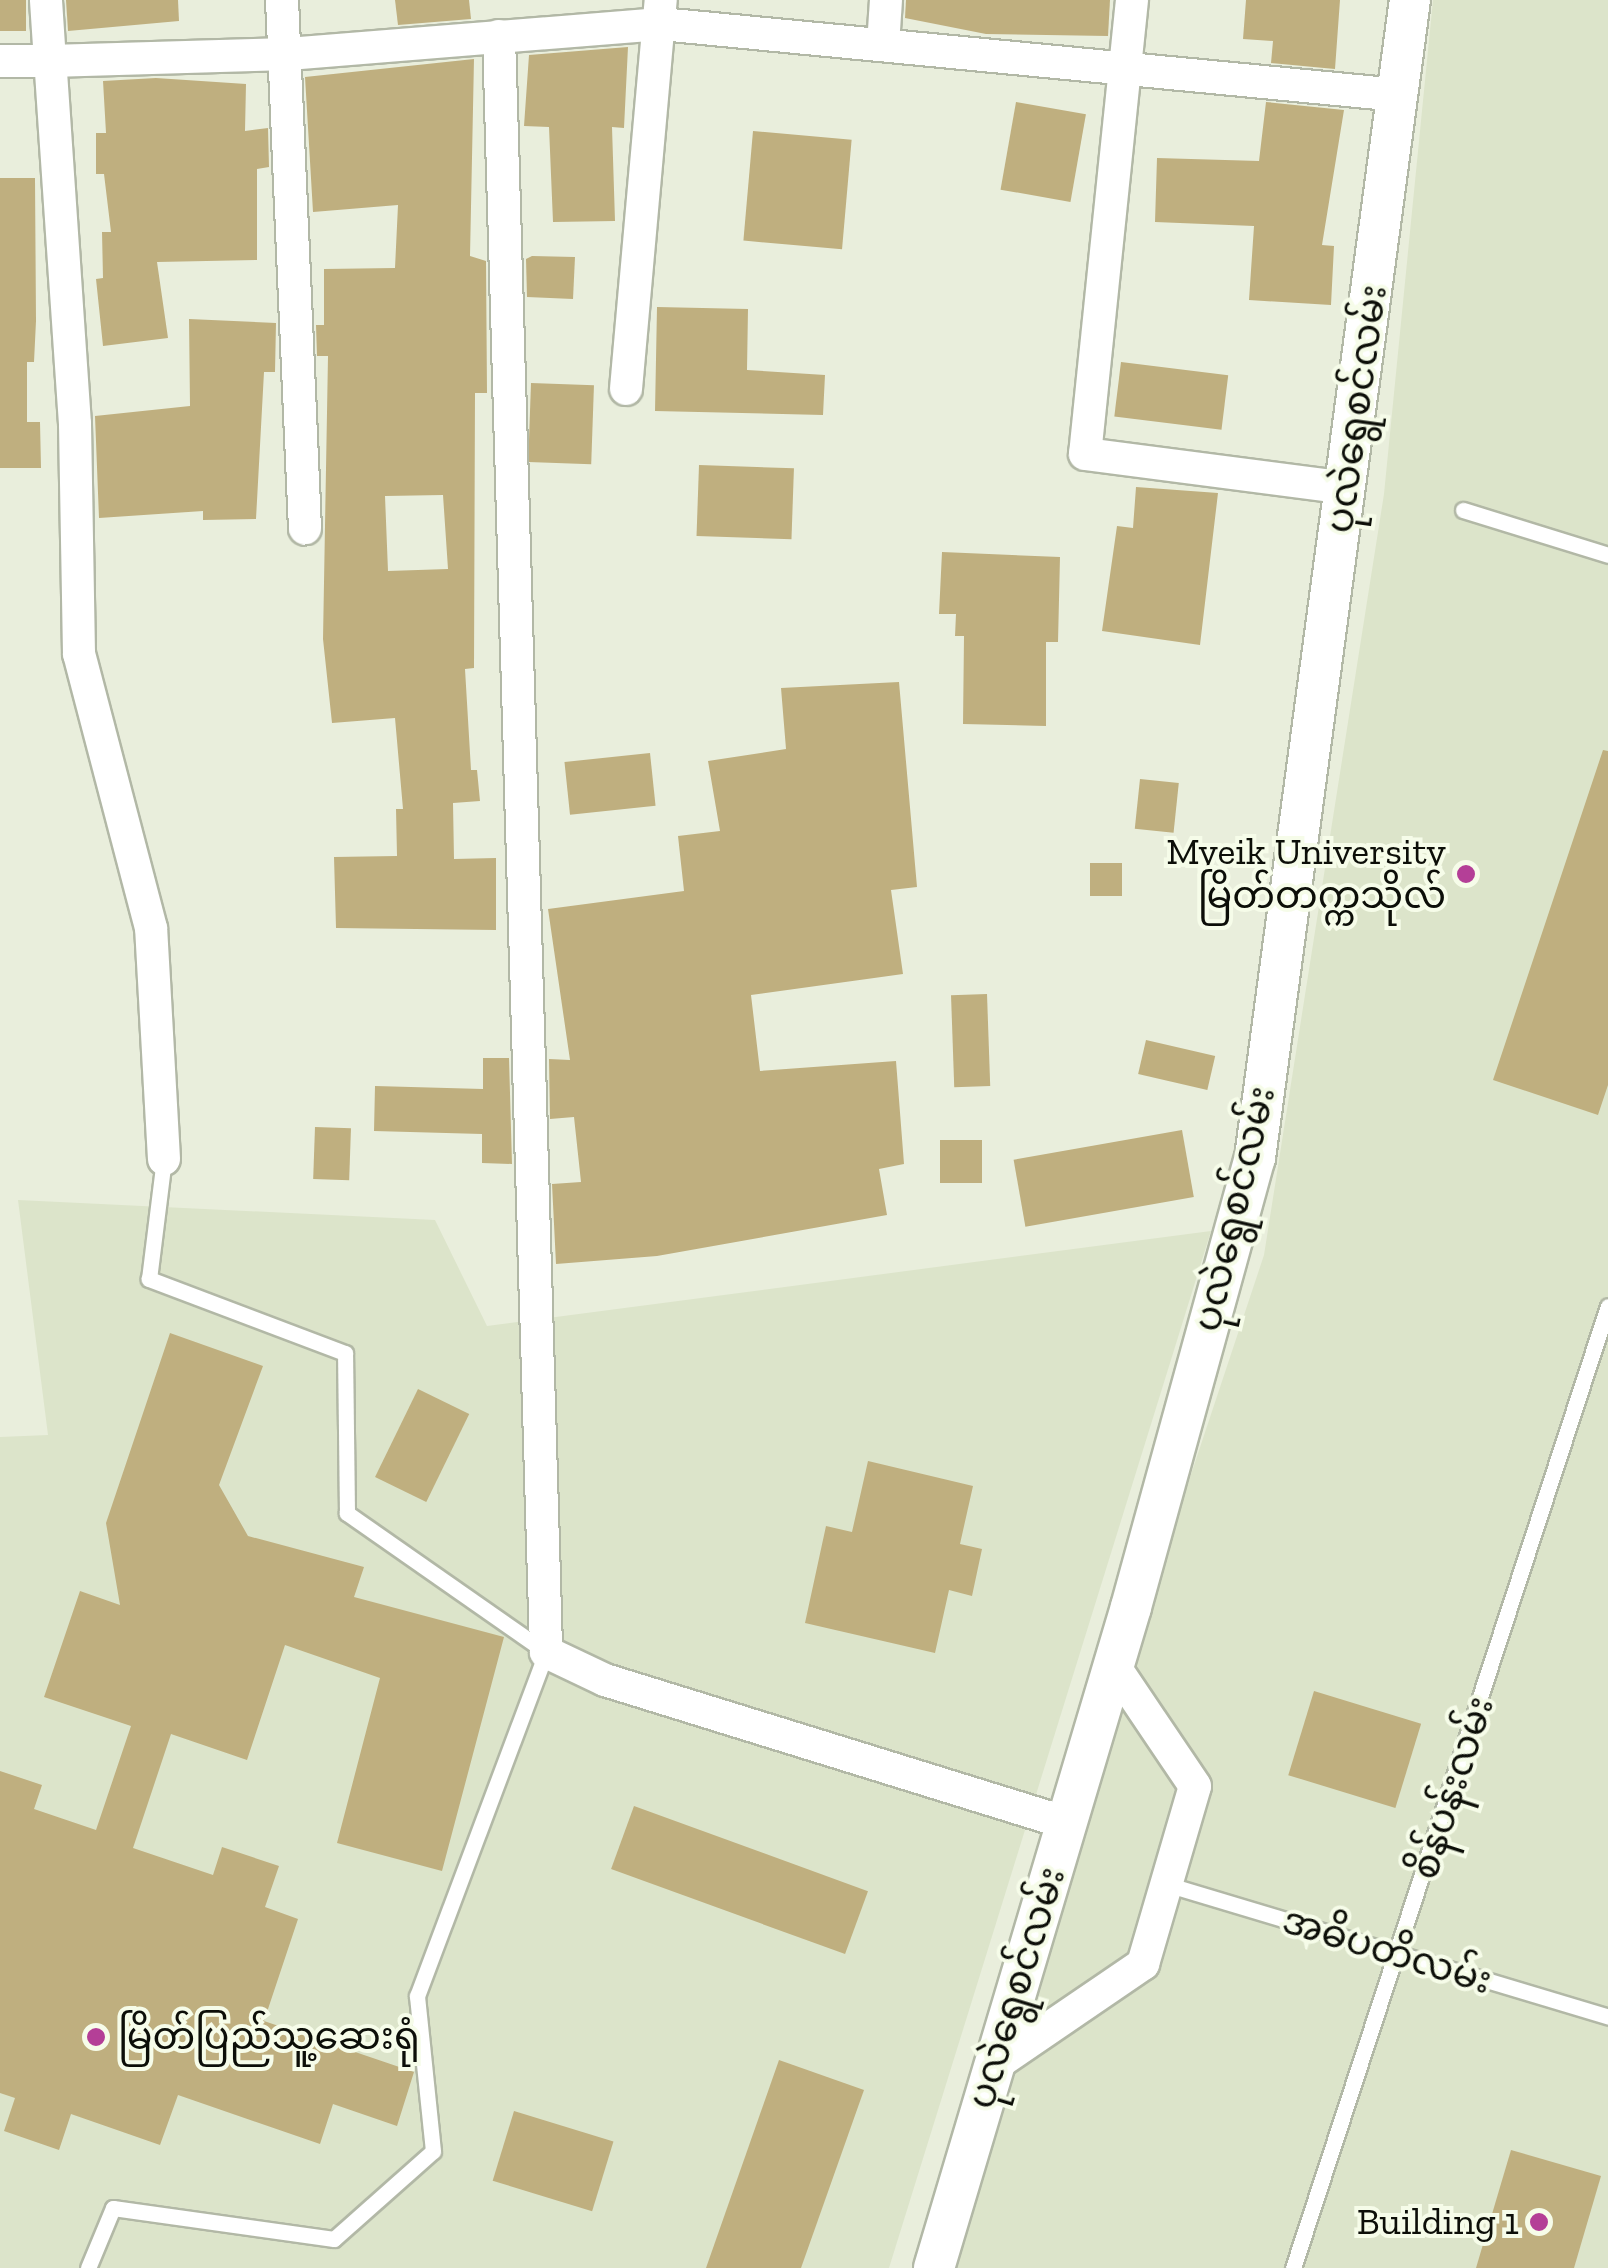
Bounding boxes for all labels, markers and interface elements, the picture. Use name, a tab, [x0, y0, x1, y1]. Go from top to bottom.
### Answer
street label: ပုလဲရွေစင်လမ်း	[1317, 282, 1397, 536]
place label: Myeik University မြိတ်တက္ကသိုလ်	[1166, 829, 1446, 918]
marker: Myeik University မြိတ်တက္ကသိုလ်	[1455, 863, 1477, 885]
street label: ပုလဲရွေစင်လမ်း	[1185, 1082, 1285, 1336]
street label: စိန်ပန်းလမ်း	[1402, 1691, 1504, 1885]
street label: ပုလဲရွေစင်လမ်း	[959, 1862, 1075, 2114]
street label: အဓိပတိလမ်း	[1277, 1898, 1497, 2004]
place label: မြိတ်ပြည်သူ့ဆေးရုံ	[118, 2014, 420, 2060]
marker: မြိတ်ပြည်သူ့ဆေးရုံ	[83, 2024, 109, 2050]
place label: Building 1	[1357, 2199, 1519, 2245]
marker: Building 1	[1528, 2211, 1550, 2233]

